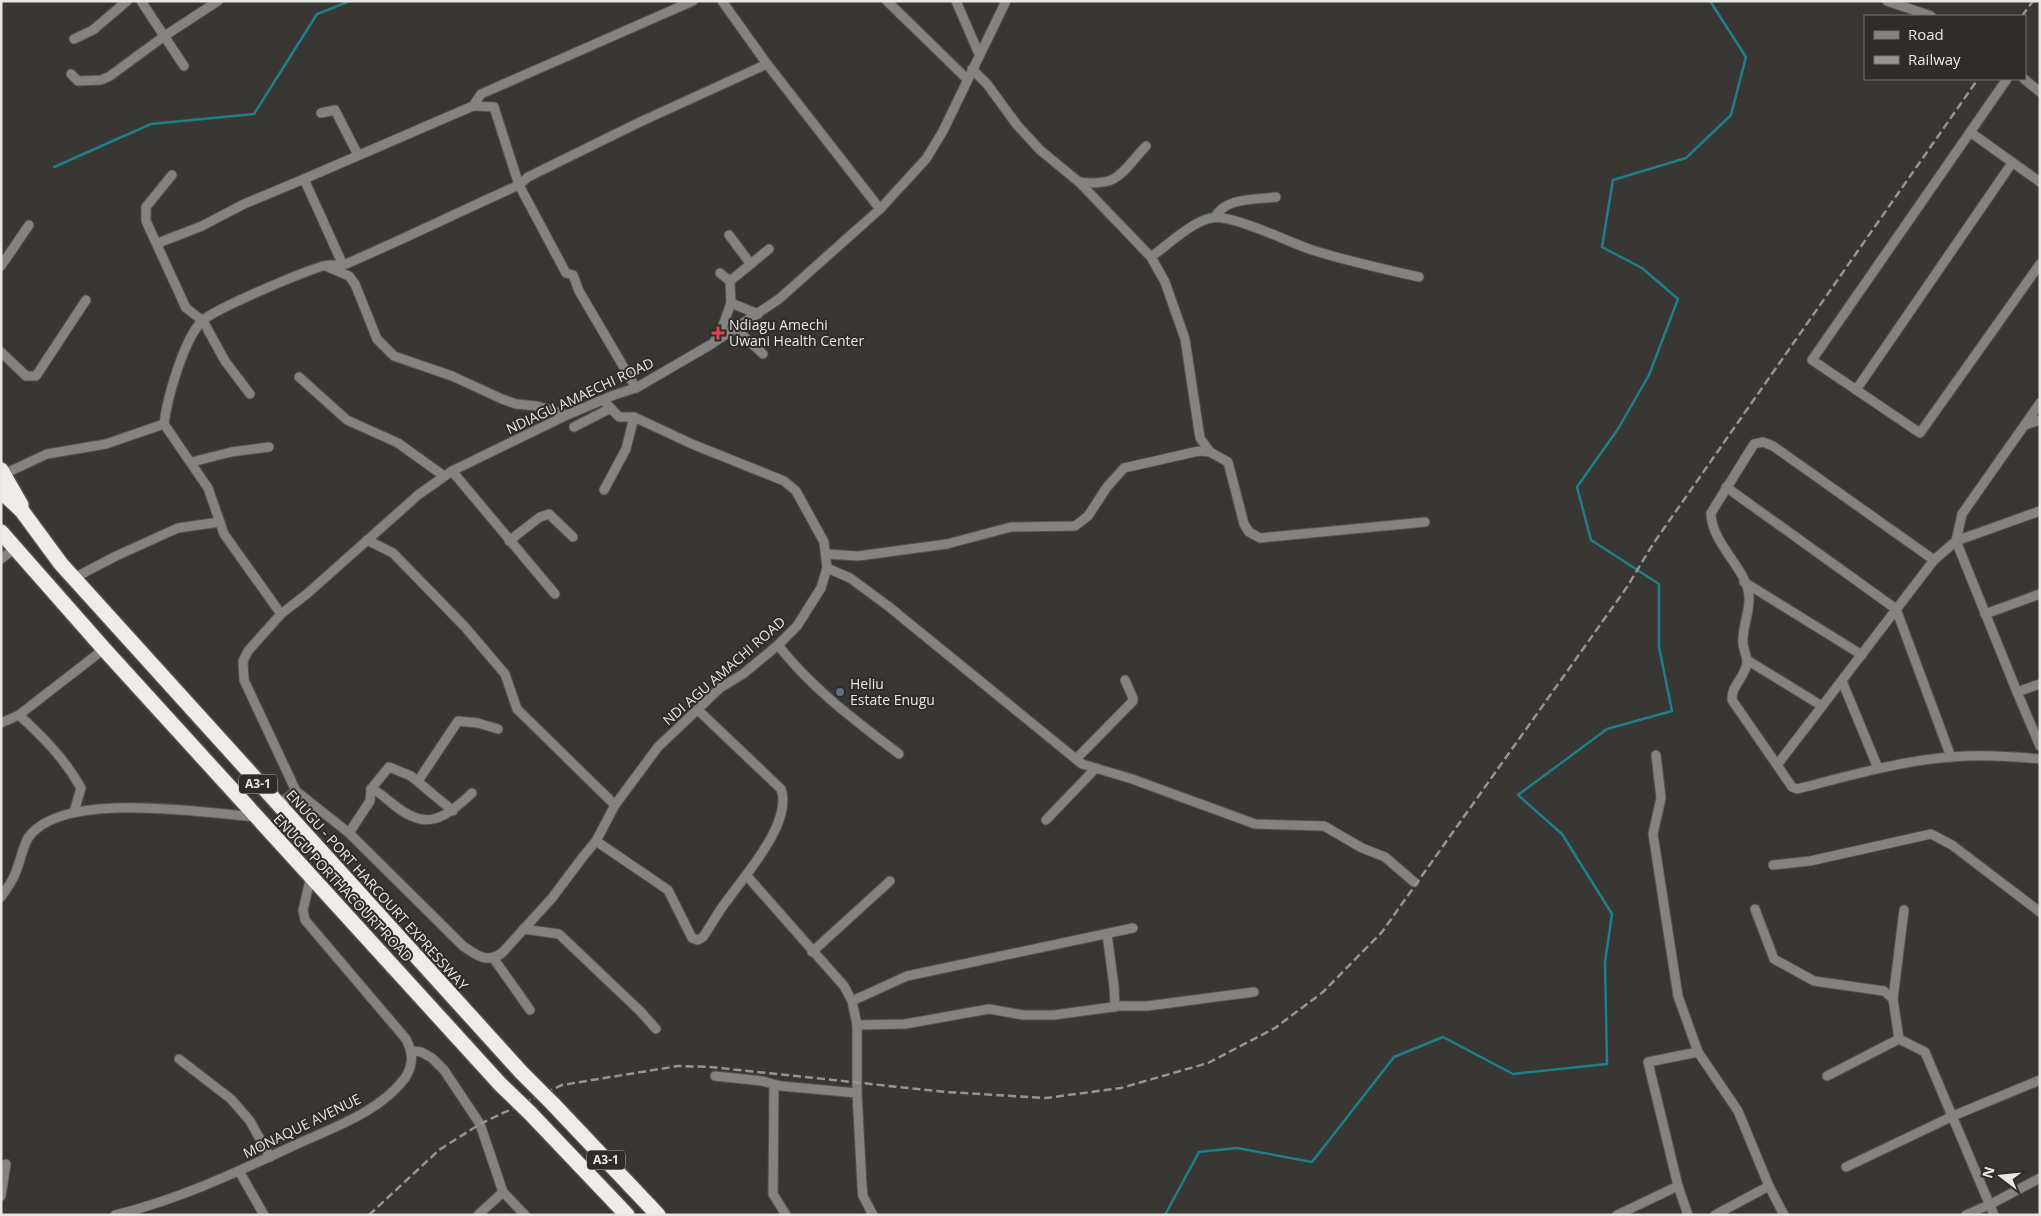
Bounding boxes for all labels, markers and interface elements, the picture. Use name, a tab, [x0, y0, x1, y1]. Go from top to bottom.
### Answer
legend	[1864, 15, 2026, 80]
text: Road	[1908, 24, 1944, 44]
text: Railway	[1908, 49, 1961, 69]
place label: Ndiagu Amechi Uwani Health Center	[729, 315, 864, 350]
marker: Ndiagu Amechi Uwani Health Center	[711, 326, 725, 340]
street label: NDIAGU AMAECHI ROAD	[503, 353, 657, 438]
street label: NDI AGU AMACHI ROAD	[658, 612, 789, 729]
place label: Heliu Estate Enugu	[850, 674, 935, 709]
marker: Heliu Estate Enugu	[834, 686, 846, 698]
road number: A3-1	[239, 774, 277, 794]
street label: ENUGU - PORT HARCOURT EXPRESSWAY	[282, 785, 473, 994]
street label: ENUGU PORTHACOURT ROAD	[270, 810, 417, 966]
street label: MONAQUE AVENUE	[240, 1089, 364, 1162]
road number: A3-1	[587, 1150, 625, 1170]
north arrow	[1976, 1151, 2026, 1201]
text: N	[1977, 1164, 1999, 1180]

